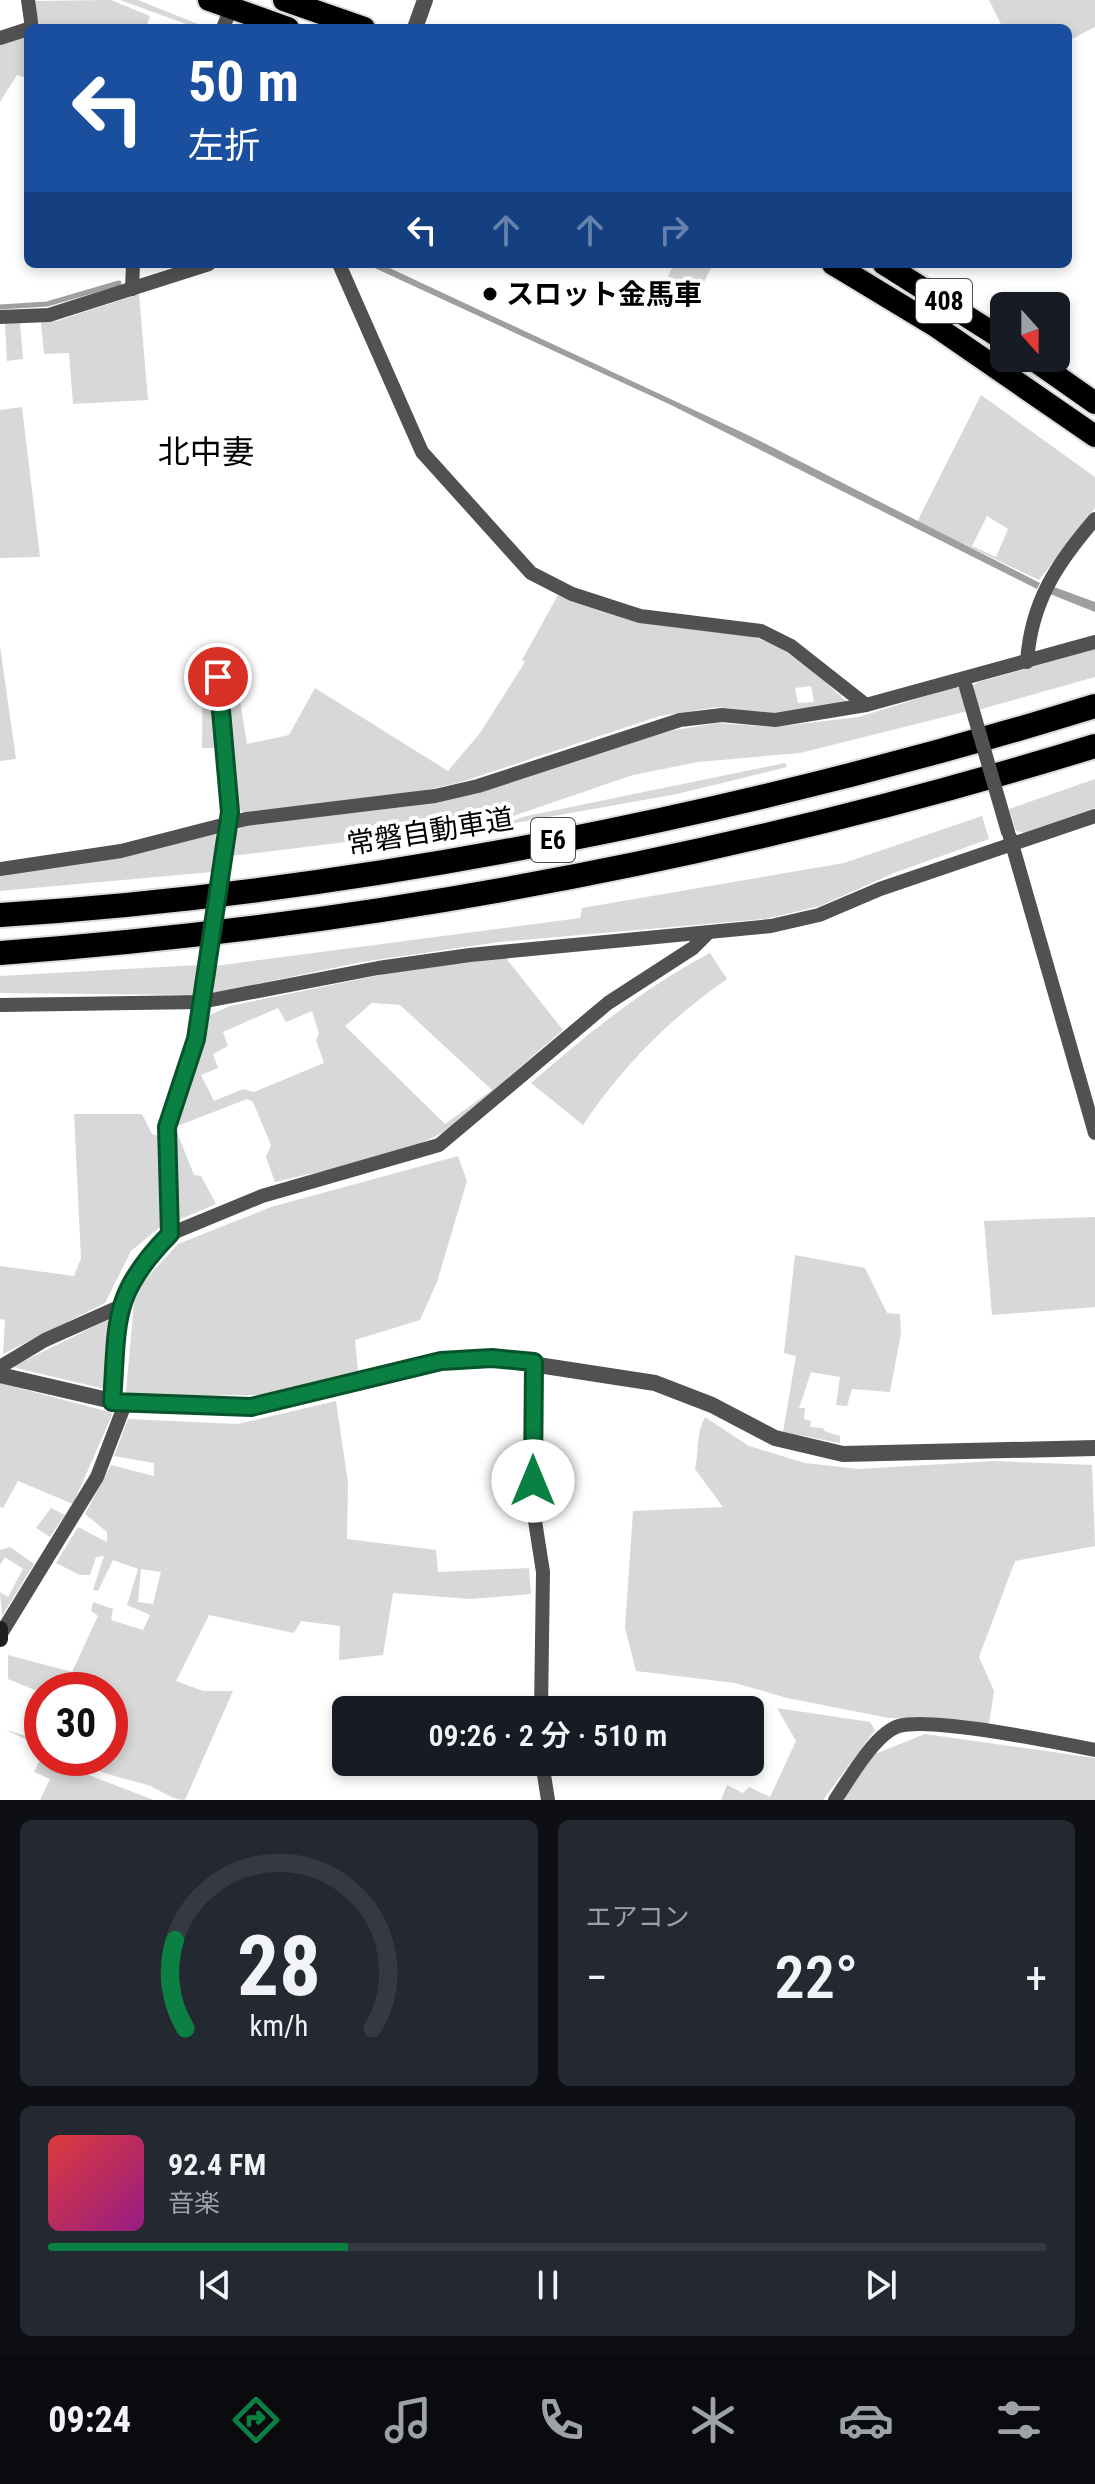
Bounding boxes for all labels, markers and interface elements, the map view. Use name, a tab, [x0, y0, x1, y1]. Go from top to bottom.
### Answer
text: 50 m	[188, 49, 299, 115]
icon: left	[56, 56, 160, 160]
text: 左折	[188, 125, 260, 167]
icon: left	[400, 208, 444, 252]
icon: ahead	[484, 208, 528, 252]
icon: ahead	[568, 208, 612, 252]
icon: right	[652, 208, 696, 252]
place label: スロット金馬車	[506, 278, 702, 311]
road number: 408	[916, 279, 972, 323]
marker: スロット金馬車	[481, 285, 499, 303]
north arrow	[990, 292, 1070, 372]
map controls	[990, 292, 1070, 372]
district label: 北中妻	[158, 433, 254, 471]
pin	[184, 643, 252, 711]
icon: arrive	[196, 655, 240, 699]
street label: 常磐自動車道	[345, 802, 516, 861]
road number: E6	[531, 818, 575, 862]
position arrow	[491, 1439, 575, 1523]
speed limit sign: 30	[24, 1672, 128, 1776]
text: 09:26 · 2 分 · 510 m	[429, 1718, 667, 1753]
text: エアコン	[586, 1902, 690, 1932]
text: 28	[237, 1918, 321, 2015]
text: 22°	[775, 1942, 858, 2013]
text: −	[586, 1952, 608, 2004]
text: +	[1025, 1952, 1047, 2004]
text: km/h	[249, 2009, 308, 2043]
text: 92.4 FM	[168, 2147, 266, 2182]
text: 音楽	[168, 2188, 220, 2218]
icon: previous	[193, 2263, 237, 2307]
icon: pause	[526, 2263, 570, 2307]
icon: next	[859, 2263, 903, 2307]
icon: directions	[228, 2392, 284, 2448]
icon: music	[380, 2392, 436, 2448]
icon: phone	[533, 2392, 589, 2448]
icon: climate	[685, 2392, 741, 2448]
icon: car	[838, 2392, 894, 2448]
icon: filters	[991, 2392, 1047, 2448]
text: 09:24	[48, 2399, 131, 2441]

